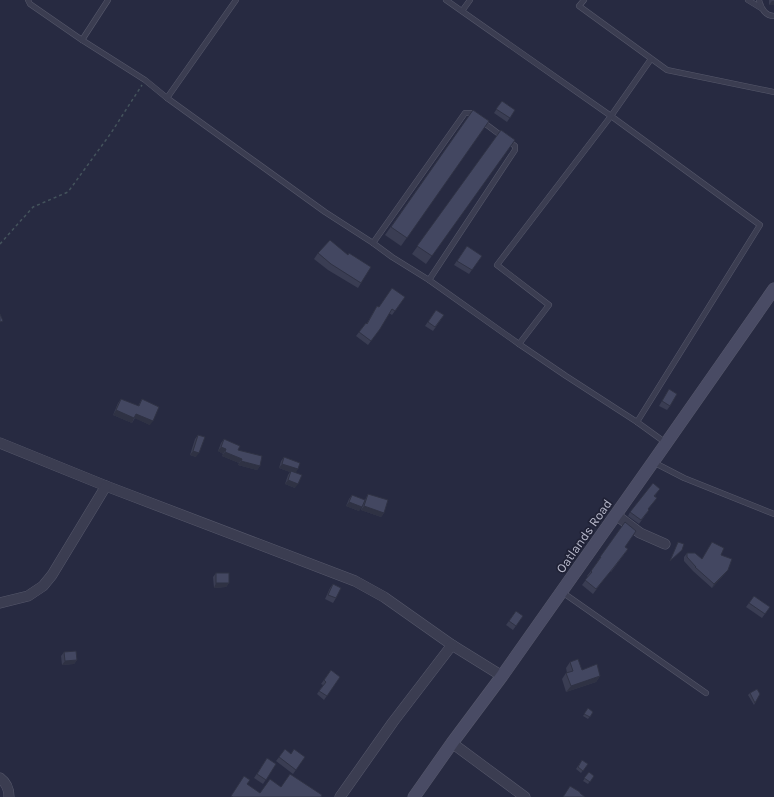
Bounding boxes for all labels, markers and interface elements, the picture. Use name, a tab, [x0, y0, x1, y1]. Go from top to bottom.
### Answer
street label: Oatlands Road	[553, 496, 615, 576]

